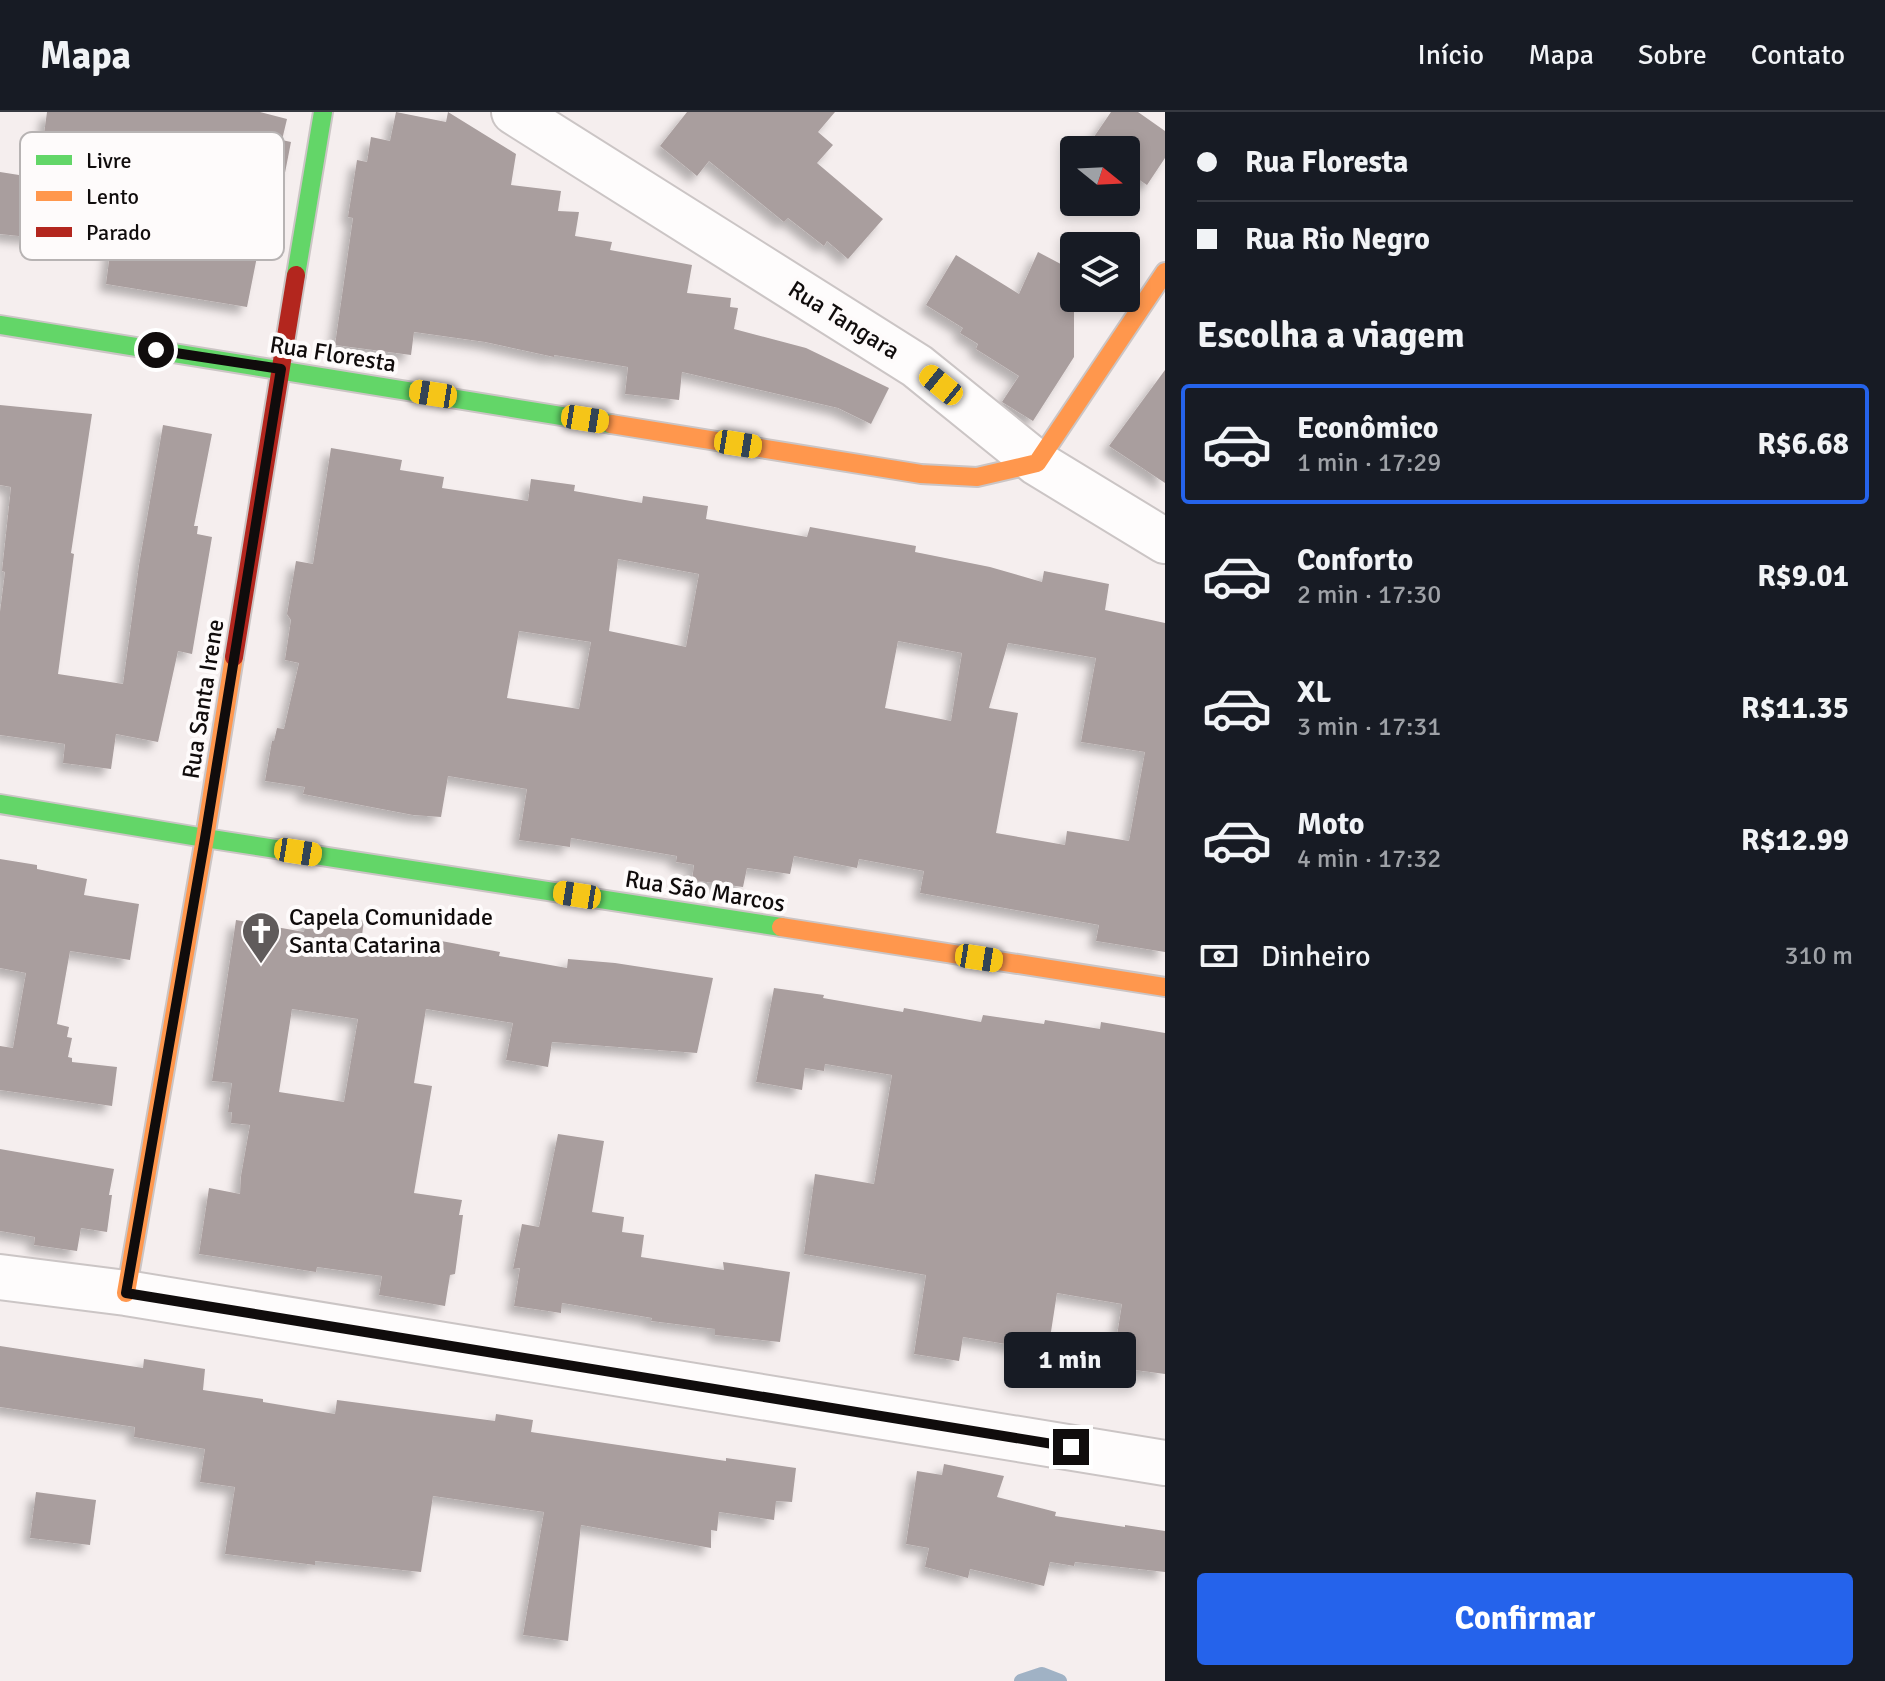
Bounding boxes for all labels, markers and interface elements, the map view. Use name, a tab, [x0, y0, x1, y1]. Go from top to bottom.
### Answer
text: Mapa	[40, 32, 131, 79]
text: Início	[1417, 38, 1484, 72]
text: Mapa	[1528, 38, 1594, 72]
text: Sobre	[1638, 38, 1707, 72]
text: Contato	[1751, 38, 1845, 72]
legend	[20, 132, 284, 260]
north arrow	[1060, 136, 1140, 216]
map controls	[1060, 136, 1140, 312]
text: Rua Floresta	[1245, 144, 1408, 181]
text: Livre	[86, 147, 132, 174]
text: Lento	[86, 183, 139, 210]
text: Parado	[86, 219, 151, 246]
text: Rua Rio Negro	[1245, 221, 1430, 258]
button: layers	[1060, 232, 1140, 312]
street label: Rua Tangara	[783, 274, 905, 366]
text: Escolha a viagem	[1197, 313, 1465, 358]
street label: Rua Floresta	[268, 329, 398, 379]
route start	[138, 332, 174, 368]
car	[915, 361, 967, 409]
car	[407, 378, 459, 410]
car	[559, 403, 611, 435]
icon: car	[1201, 408, 1273, 480]
text: Econômico	[1297, 410, 1439, 447]
text: R$6.68	[1757, 426, 1849, 463]
car	[712, 428, 764, 460]
text: 1 min · 17:29	[1297, 447, 1441, 479]
icon: car	[1201, 540, 1273, 612]
text: Conforto	[1297, 542, 1413, 579]
text: R$9.01	[1757, 558, 1849, 595]
text: 2 min · 17:30	[1297, 579, 1441, 611]
street label: Rua Santa Irene	[176, 617, 230, 781]
icon: car	[1201, 672, 1273, 744]
text: XL	[1297, 674, 1331, 711]
text: R$11.35	[1741, 690, 1849, 727]
text: 3 min · 17:31	[1297, 711, 1441, 743]
icon: car	[1201, 804, 1273, 876]
text: Moto	[1297, 806, 1364, 843]
text: R$12.99	[1741, 822, 1849, 859]
car	[272, 836, 324, 868]
text: 4 min · 17:32	[1297, 843, 1441, 875]
street label: Rua São Marcos	[623, 864, 787, 918]
car	[551, 879, 603, 911]
place label: Capela Comunidade Santa Catarina	[289, 902, 493, 960]
church icon: Capela Comunidade Santa Catarina	[240, 910, 282, 965]
icon: cash	[1197, 934, 1241, 978]
text: Dinheiro	[1261, 938, 1371, 975]
text: 310 m	[1784, 940, 1853, 972]
car	[953, 942, 1005, 974]
callout: 1 min	[1005, 1331, 1137, 1387]
text: 1 min	[1039, 1344, 1101, 1376]
route end	[1053, 1429, 1089, 1465]
button: Confirmar	[1197, 1573, 1853, 1665]

